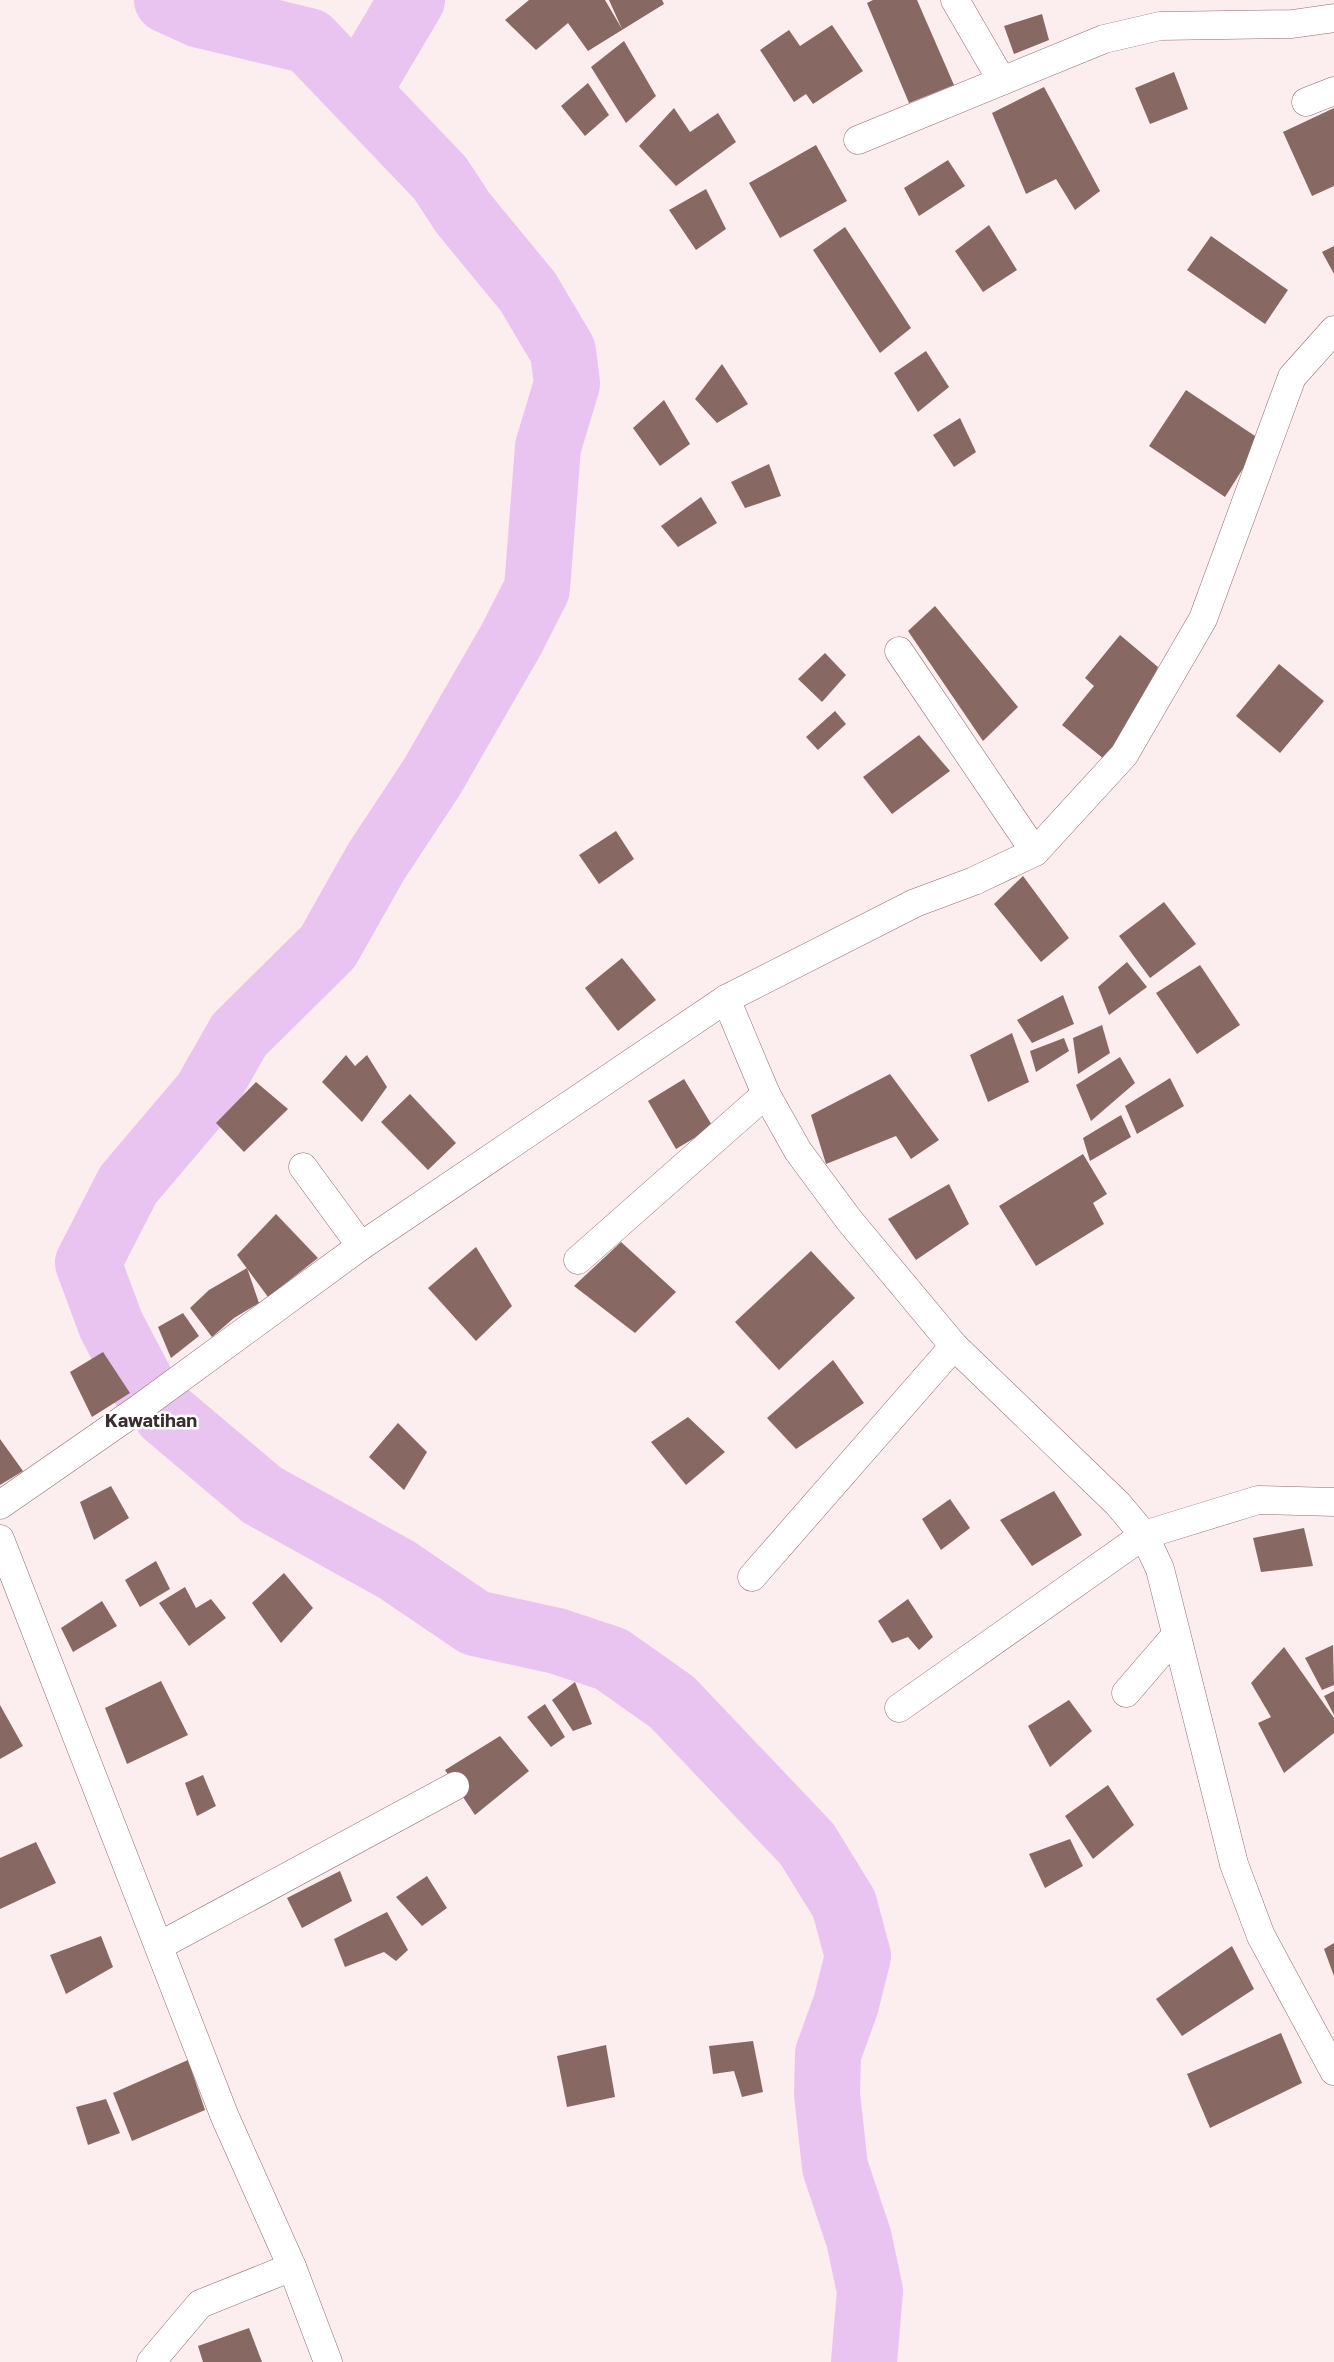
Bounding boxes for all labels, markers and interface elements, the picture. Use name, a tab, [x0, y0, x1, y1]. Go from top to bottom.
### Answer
district label: Kawatihan	[105, 1409, 197, 1431]

